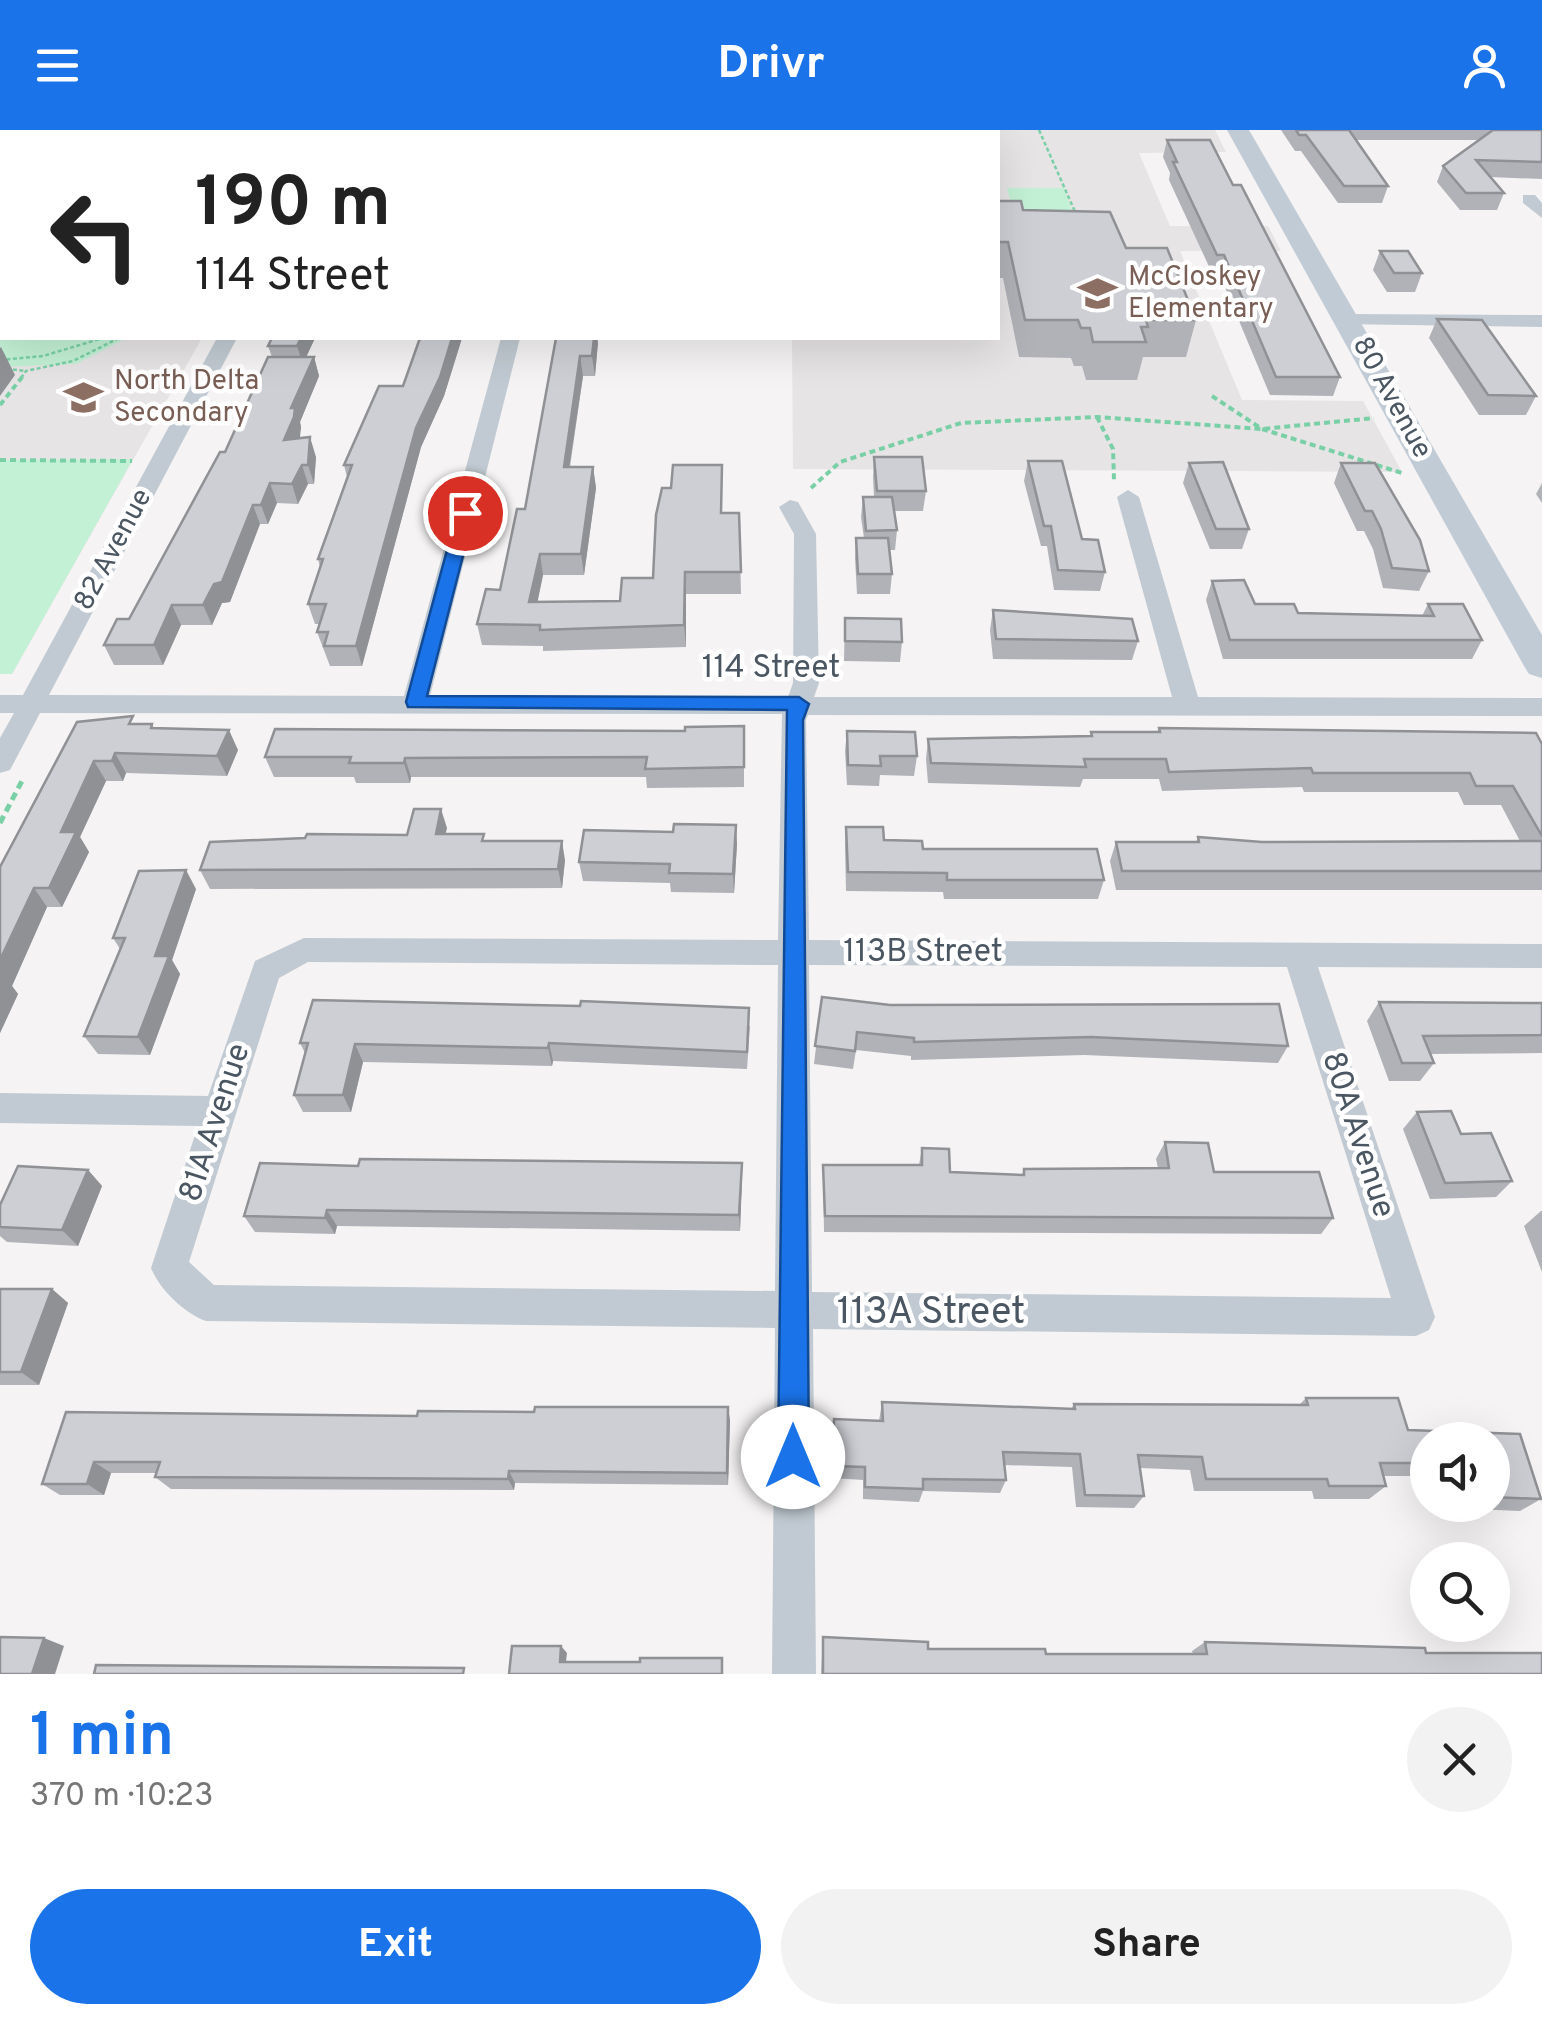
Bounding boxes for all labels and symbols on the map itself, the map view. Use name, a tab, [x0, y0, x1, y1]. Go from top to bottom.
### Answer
place label: McCloskey Elementary	[1128, 260, 1274, 328]
school or university icon: McCloskey Elementary	[1077, 273, 1119, 315]
street label: 80 Avenue	[1343, 331, 1439, 465]
place label: North Delta Secondary	[114, 364, 259, 432]
school or university icon: North Delta Secondary	[63, 377, 105, 419]
pin	[423, 471, 508, 556]
street label: 82 Avenue	[67, 483, 161, 617]
street label: 114 Street	[702, 649, 840, 689]
street label: 113B Street	[843, 933, 1003, 973]
street label: 81A Avenue	[172, 1039, 260, 1207]
street label: 80A Avenue	[1311, 1047, 1403, 1223]
street label: 113A Street	[837, 1289, 1025, 1338]
position arrow	[741, 1405, 845, 1509]

